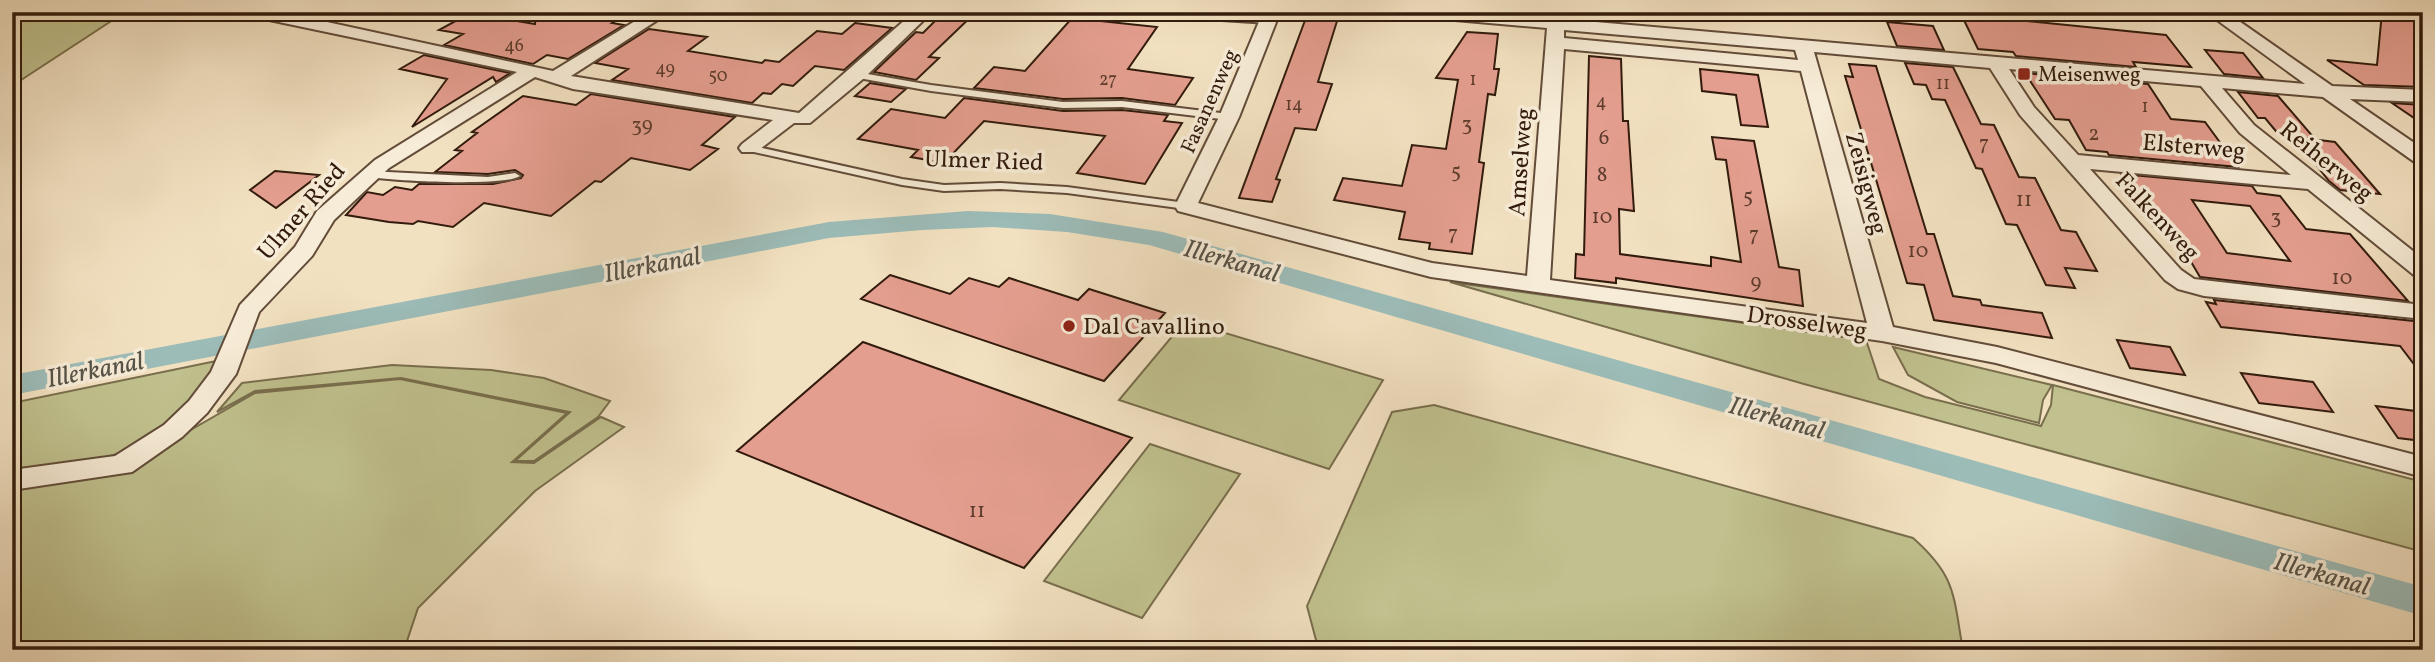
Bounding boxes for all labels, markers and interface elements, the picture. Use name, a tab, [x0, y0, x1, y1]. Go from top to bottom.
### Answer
house number: 46	[504, 34, 524, 59]
street label: Fasanenweg	[1174, 45, 1246, 158]
house number: 49	[655, 57, 675, 82]
place label: Meisenweg	[2038, 61, 2141, 90]
house number: 50	[708, 64, 728, 89]
marker: Meisenweg	[2016, 66, 2032, 82]
house number: 27	[1099, 68, 1117, 93]
house number: 1	[1470, 68, 1476, 93]
house number: 11	[1936, 72, 1950, 97]
house number: 4	[1596, 90, 1606, 115]
house number: 14	[1285, 93, 1303, 118]
house number: 1	[2142, 95, 2148, 120]
street label: Amselweg	[1501, 107, 1543, 218]
house number: 3	[1462, 110, 1472, 139]
house number: 39	[631, 111, 653, 140]
street label: Reiherweg	[2271, 114, 2380, 211]
house number: 2	[2088, 120, 2100, 149]
house number: 6	[1599, 124, 1609, 153]
street label: Elsterweg	[2141, 127, 2247, 169]
street label: Zeisigweg	[1835, 128, 1895, 239]
house number: 7	[1979, 130, 1989, 159]
street label: Ulmer Ried	[924, 143, 1044, 181]
street label: Ulmer Ried	[251, 156, 355, 269]
house number: 5	[1451, 157, 1461, 186]
house number: 8	[1597, 161, 1607, 190]
street label: Falkenweg	[2106, 165, 2207, 269]
house number: 5	[1743, 182, 1753, 211]
house number: 11	[2016, 186, 2032, 215]
house number: 10	[1592, 203, 1612, 232]
house number: 3	[2271, 203, 2281, 232]
house number: 7	[1448, 220, 1458, 249]
house number: 7	[1749, 221, 1759, 250]
water label: Illerkanal	[1179, 231, 1284, 293]
house number: 10	[1908, 237, 1928, 266]
water label: Illerkanal	[601, 239, 704, 293]
house number: 10	[2332, 264, 2352, 293]
house number: 9	[1751, 268, 1762, 297]
street label: Drosselweg	[1744, 299, 1869, 349]
place label: Dal Cavallino	[1083, 311, 1225, 345]
marker: Dal Cavallino	[1061, 318, 1077, 334]
water label: Illerkanal	[44, 344, 147, 398]
water label: Illerkanal	[1724, 388, 1829, 450]
house number: 11	[969, 497, 985, 526]
water label: Illerkanal	[2269, 544, 2374, 606]

